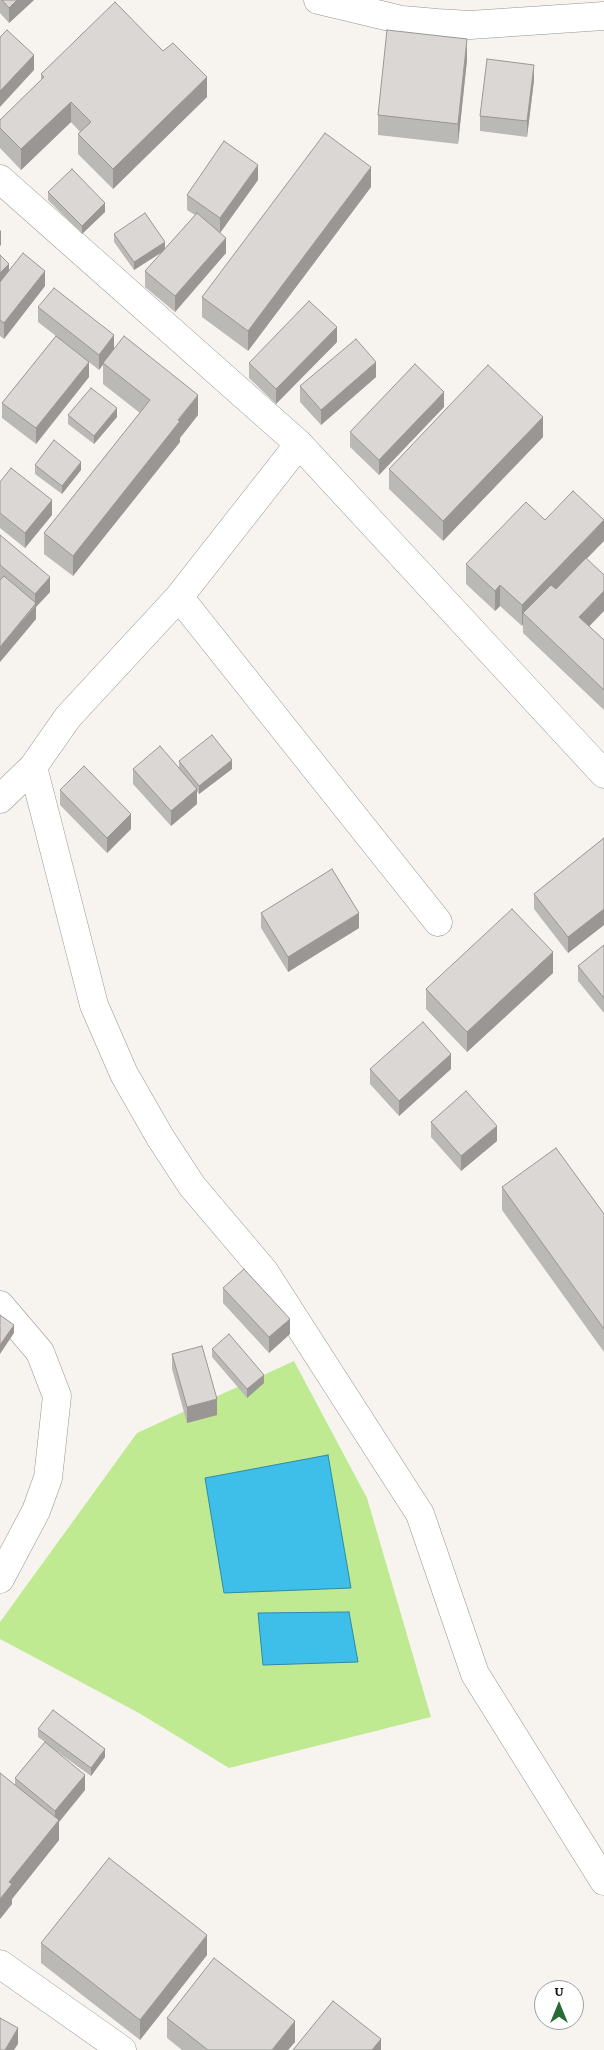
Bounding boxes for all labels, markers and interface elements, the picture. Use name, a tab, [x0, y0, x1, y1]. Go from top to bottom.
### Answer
north arrow	[534, 1980, 584, 2030]
text: U	[554, 1983, 564, 1999]

